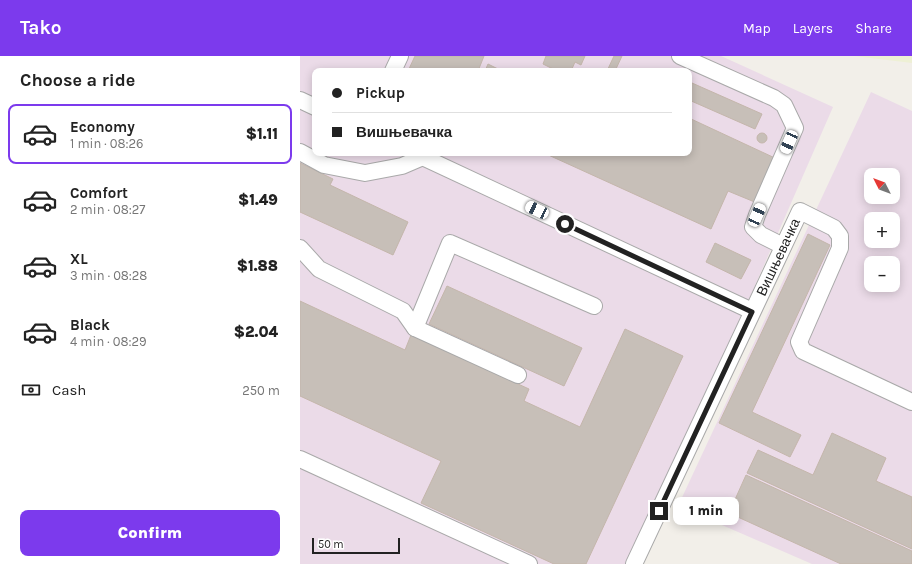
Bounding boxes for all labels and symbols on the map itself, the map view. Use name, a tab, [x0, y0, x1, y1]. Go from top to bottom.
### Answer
car	[779, 129, 799, 155]
north arrow	[864, 168, 900, 204]
car	[524, 199, 550, 221]
car	[747, 202, 767, 228]
route start	[556, 215, 574, 233]
street label: Вишњевачка	[753, 215, 804, 299]
callout: 1 min	[673, 497, 739, 525]
route end	[650, 502, 668, 520]
scale bar	[312, 536, 400, 555]

